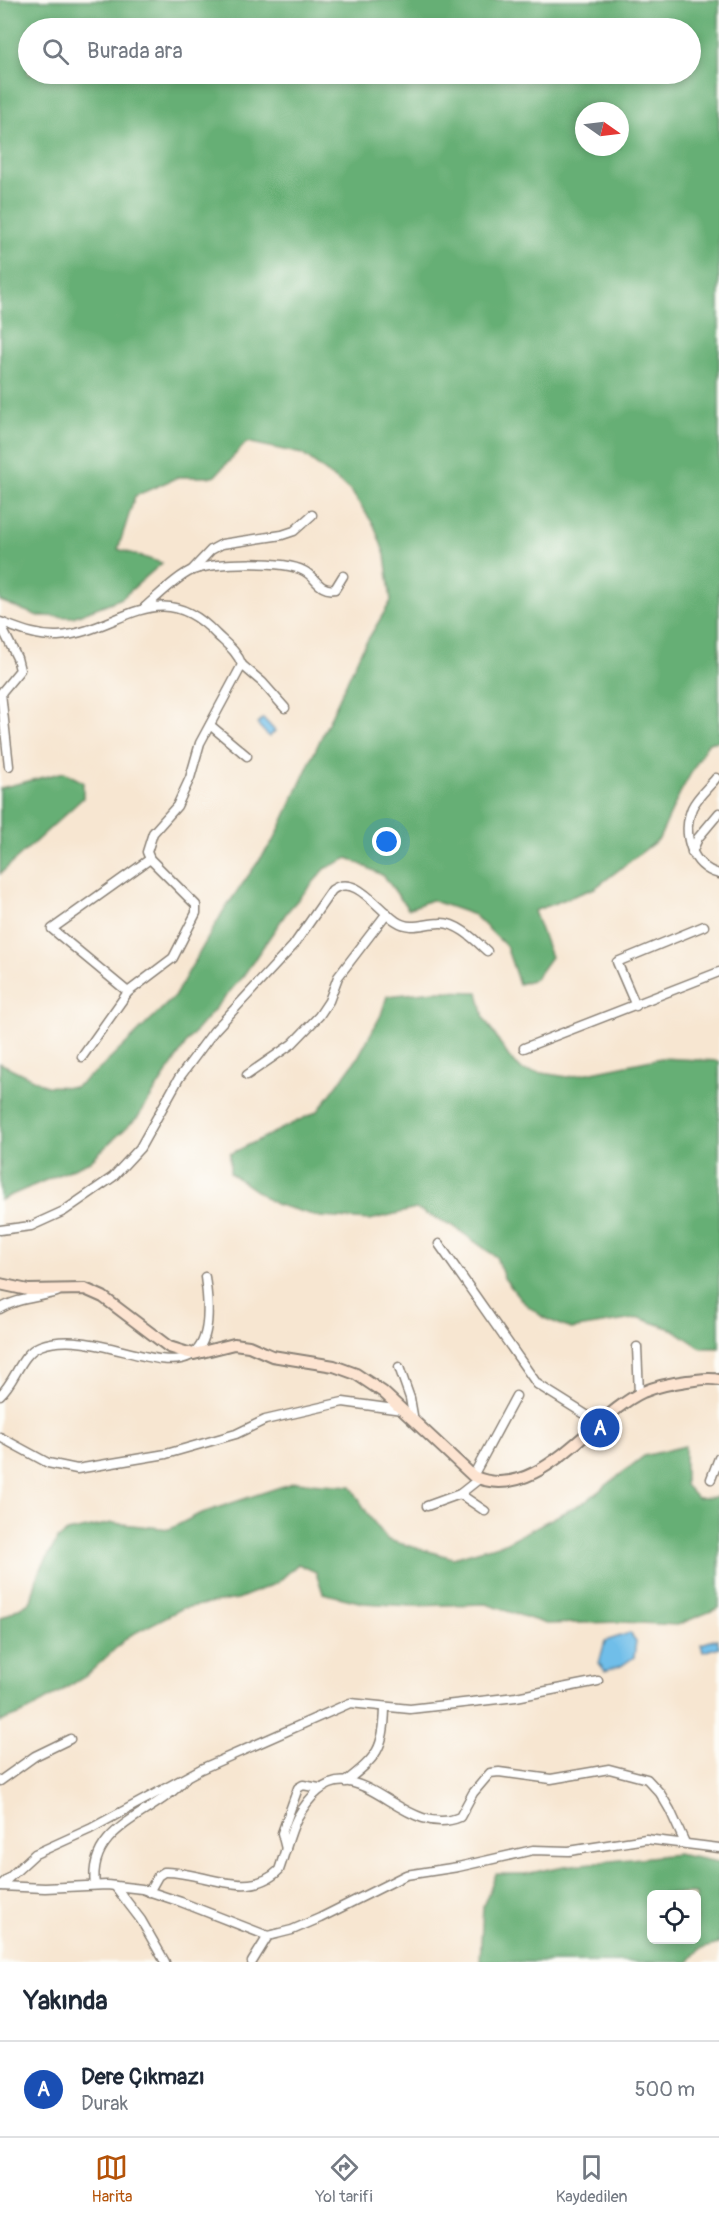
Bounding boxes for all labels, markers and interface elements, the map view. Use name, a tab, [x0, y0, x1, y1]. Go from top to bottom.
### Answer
search box	[18, 18, 701, 84]
icon: search	[39, 35, 72, 68]
text: Burada ara	[87, 37, 183, 65]
north arrow	[575, 102, 629, 156]
your location	[372, 827, 401, 856]
pin: A	[580, 1406, 620, 1450]
map controls	[647, 1890, 701, 1944]
button: locate	[647, 1890, 701, 1944]
text: Yakında	[24, 1985, 108, 2017]
text: Dere Çıkmazı	[81, 2063, 205, 2091]
text: A	[37, 2077, 50, 2102]
text: 500 m	[635, 2077, 695, 2102]
text: Durak	[81, 2091, 128, 2116]
tab: Harita	[92, 2151, 132, 2207]
tab: Yol tarifi	[315, 2151, 373, 2207]
tab: Kaydedilen	[556, 2151, 627, 2207]

